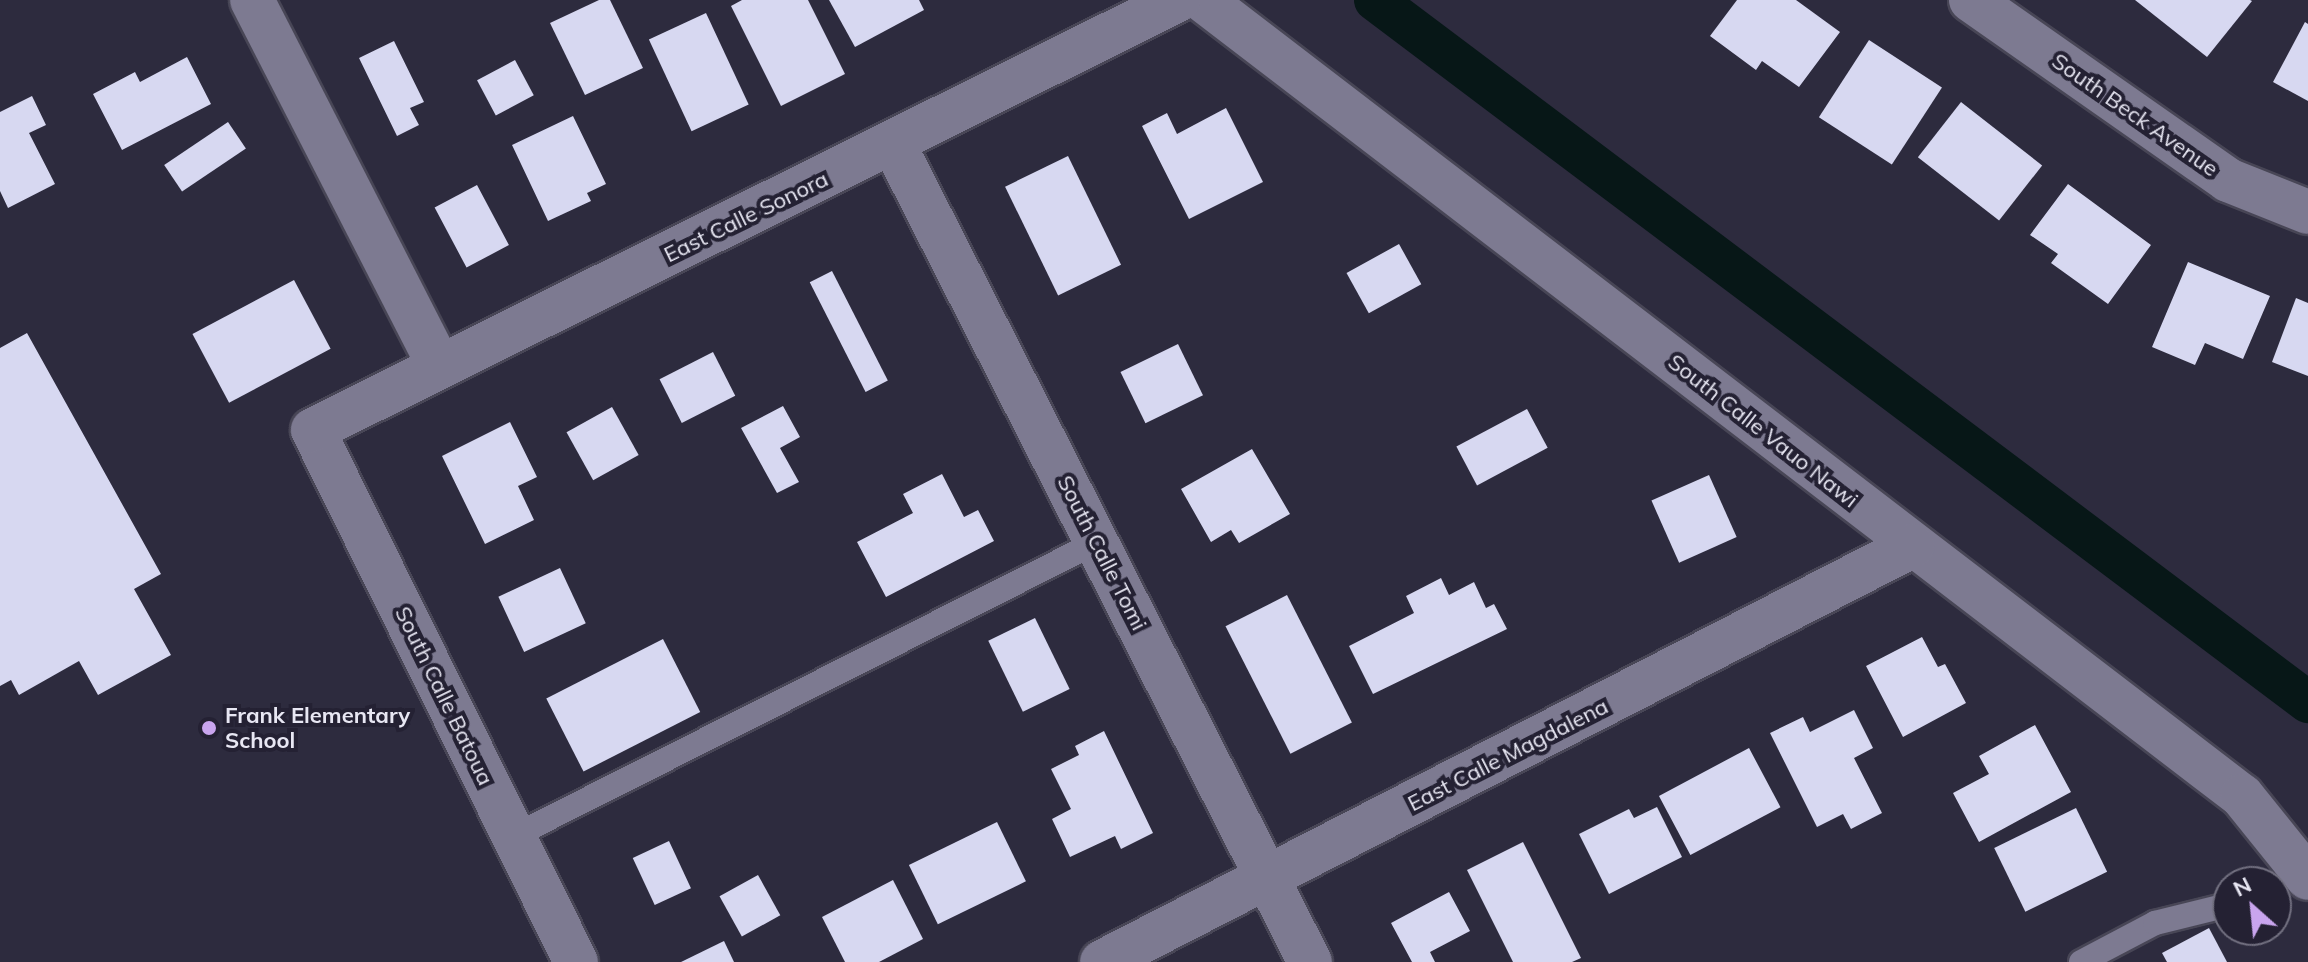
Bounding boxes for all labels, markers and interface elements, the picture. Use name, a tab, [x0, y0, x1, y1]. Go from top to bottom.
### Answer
street label: South Beck Avenue	[2047, 48, 2223, 182]
street label: East Calle Sonora	[660, 166, 832, 268]
street label: South Calle Vauo Nawi	[1663, 349, 1863, 513]
street label: South Calle Tomi	[1052, 471, 1152, 635]
street label: South Calle Batoua	[389, 602, 499, 790]
street label: East Calle Magdalena	[1403, 693, 1613, 817]
place label: Frank Elementary School	[225, 702, 410, 754]
marker: Frank Elementary School	[200, 719, 218, 737]
north arrow	[2212, 866, 2292, 946]
text: N	[2228, 870, 2256, 903]

